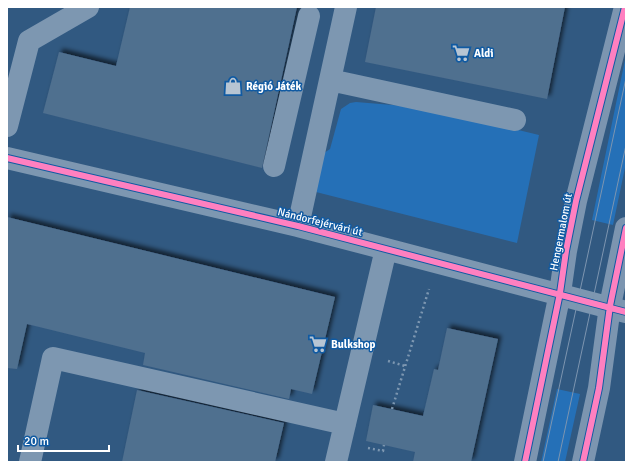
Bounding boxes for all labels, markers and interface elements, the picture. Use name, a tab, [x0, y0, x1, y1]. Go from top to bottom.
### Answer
supermarket icon: Aldi	[451, 43, 471, 63]
place label: Aldi	[474, 47, 493, 60]
shop icon: Régió Játék	[223, 76, 243, 96]
place label: Régió Játék	[246, 80, 301, 93]
street label: Hengermalom út	[547, 192, 575, 272]
street label: Nándorfejérvári út	[276, 205, 364, 239]
supermarket icon: Bulkshop	[308, 334, 328, 354]
place label: Bulkshop	[331, 338, 376, 351]
scale bar	[18, 427, 109, 453]
text: 20 m	[24, 434, 49, 449]

